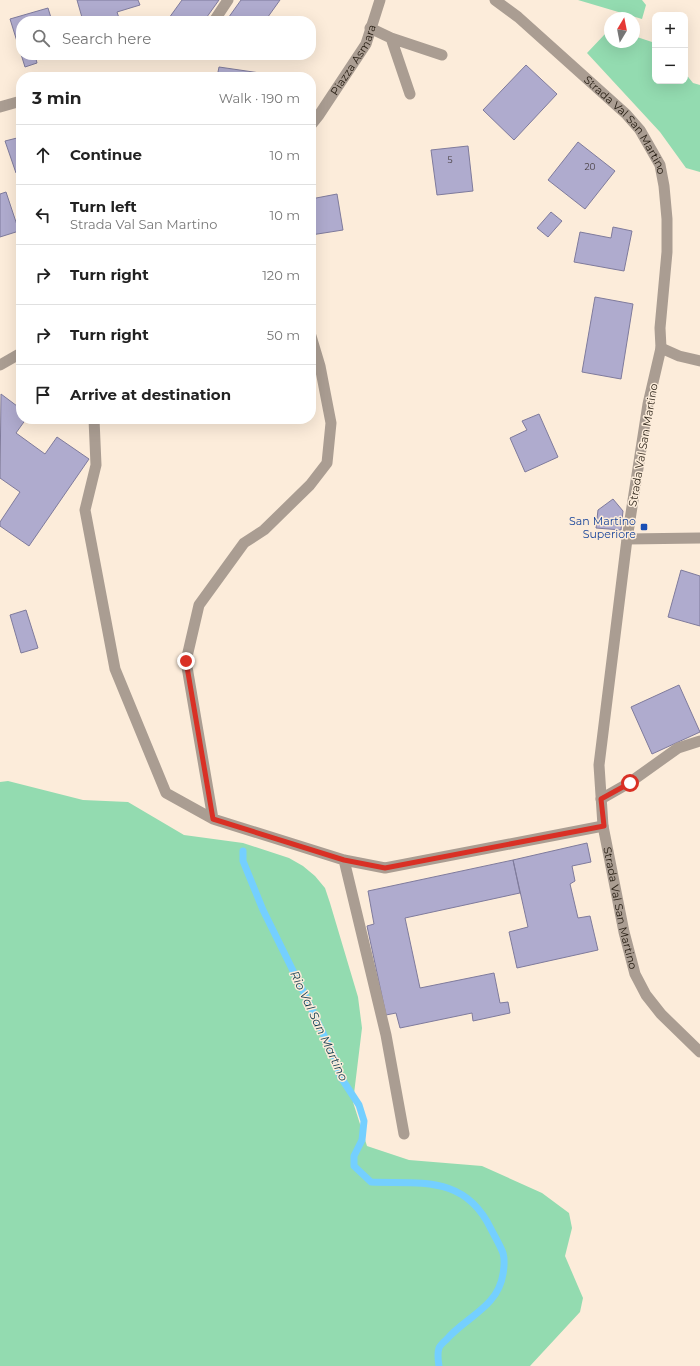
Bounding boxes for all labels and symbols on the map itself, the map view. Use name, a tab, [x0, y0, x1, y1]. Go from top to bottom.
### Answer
north arrow	[604, 12, 640, 48]
street label: Piazza Asmara	[327, 23, 379, 98]
street label: Strada Val San Martino	[581, 73, 669, 175]
house number: 5	[447, 154, 453, 165]
house number: 20	[584, 161, 596, 172]
street label: Strada Val San Martino	[625, 382, 661, 508]
place label: San Martino Superiore	[569, 514, 636, 541]
marker: San Martino Superiore	[639, 522, 649, 532]
route end	[177, 652, 195, 670]
route start	[621, 774, 639, 792]
street label: Strada Val San Martino	[600, 846, 640, 971]
water label: Rio Val San Martino	[287, 968, 352, 1084]

